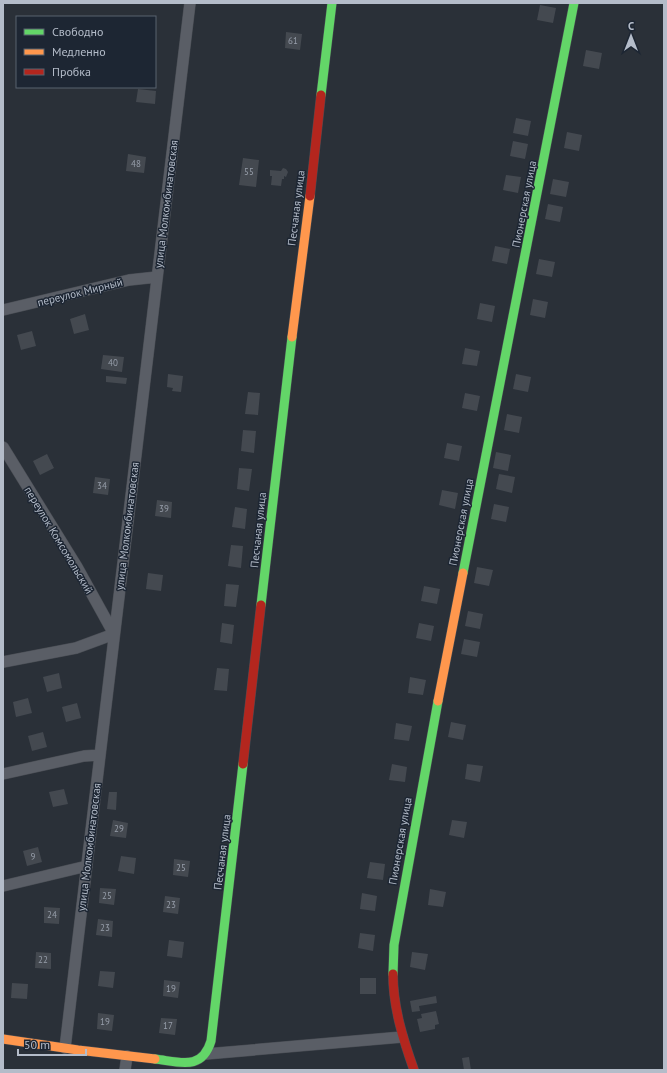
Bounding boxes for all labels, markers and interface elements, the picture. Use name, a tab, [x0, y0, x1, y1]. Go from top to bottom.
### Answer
legend	[16, 16, 156, 88]
north arrow	[611, 16, 651, 56]
text: С	[628, 19, 634, 33]
text: Свободно	[52, 24, 103, 39]
house number: 61	[288, 35, 298, 46]
text: Медленно	[52, 44, 106, 59]
text: Пробка	[52, 64, 91, 79]
street label: улица Молкомбинатовская	[151, 139, 181, 269]
house number: 48	[131, 158, 141, 169]
street label: Пионерская улица	[509, 159, 539, 249]
house number: 55	[244, 166, 254, 177]
street label: Песчаная улица	[284, 169, 308, 247]
street label: переулок Мирный	[36, 275, 124, 309]
house number: 40	[108, 357, 118, 368]
street label: улица Молкомбинатовская	[112, 461, 142, 591]
street label: Пионерская улица	[446, 477, 476, 567]
house number: 34	[97, 480, 107, 491]
street label: переулок Комсомольский	[21, 484, 97, 596]
street label: Песчаная улица	[247, 491, 269, 569]
house number: 39	[159, 503, 169, 514]
street label: улица Молкомбинатовская	[74, 782, 104, 912]
street label: Пионерская улица	[385, 796, 415, 886]
street label: Песчаная улица	[210, 813, 234, 891]
house number: 29	[114, 823, 124, 834]
house number: 9	[31, 851, 36, 862]
house number: 25	[176, 862, 186, 873]
house number: 25	[102, 890, 112, 901]
house number: 23	[166, 899, 176, 910]
house number: 24	[47, 909, 57, 920]
house number: 23	[100, 922, 110, 933]
house number: 22	[38, 954, 48, 965]
house number: 19	[166, 983, 176, 994]
house number: 19	[100, 1016, 110, 1027]
house number: 17	[163, 1020, 173, 1031]
scale bar	[18, 1031, 86, 1057]
text: 50 m	[24, 1037, 50, 1052]

